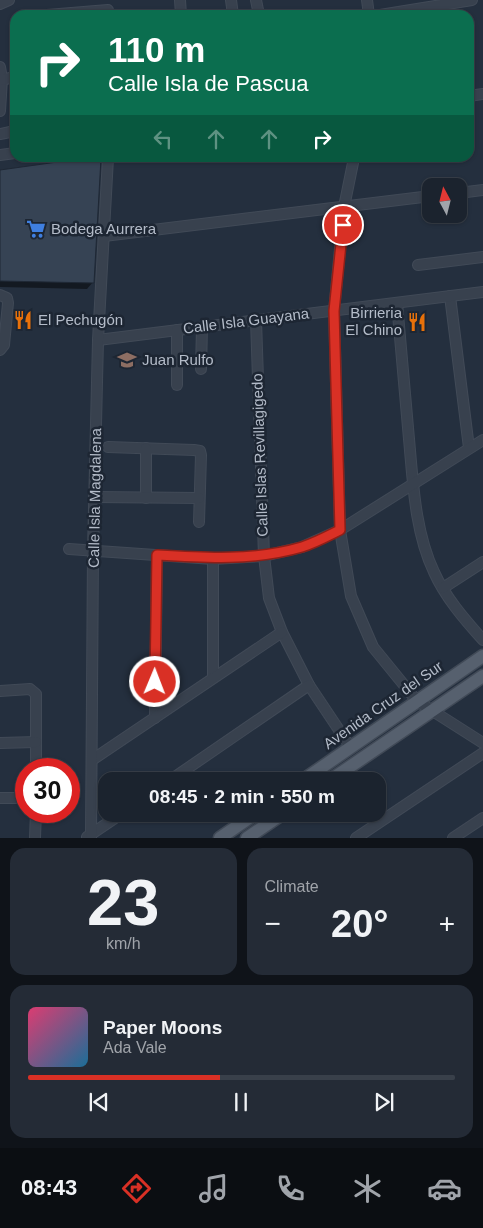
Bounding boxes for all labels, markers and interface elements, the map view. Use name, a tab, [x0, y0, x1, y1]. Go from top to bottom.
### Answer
icon: right	[25, 30, 90, 95]
text: 110 m	[108, 30, 205, 69]
text: Calle Isla de Pascua	[108, 71, 309, 96]
icon: left	[149, 125, 177, 153]
icon: ahead	[202, 125, 230, 153]
icon: ahead	[255, 125, 283, 153]
icon: right	[308, 125, 336, 153]
north arrow	[422, 178, 468, 222]
map controls	[422, 178, 467, 223]
pin	[322, 204, 364, 246]
icon: arrive	[329, 211, 357, 239]
supermarket icon: Bodega Aurrera	[25, 218, 47, 240]
place label: Bodega Aurrera	[51, 220, 157, 237]
street label: Calle Isla Guayana	[182, 304, 311, 337]
place label: Birrieria El Chino	[345, 304, 403, 338]
restaurant icon: El Pechugón	[12, 309, 34, 331]
place label: El Pechugón	[38, 311, 123, 328]
restaurant icon: Birrieria El Chino	[406, 311, 428, 333]
school or university icon: Juan Rulfo	[116, 349, 138, 371]
place label: Juan Rulfo	[142, 351, 214, 368]
street label: Calle Islas Revillagigedo	[248, 373, 271, 537]
street label: Calle Isla Magdalena	[85, 427, 104, 568]
position arrow	[128, 655, 180, 707]
street label: Avenida Cruz del Sur	[320, 657, 446, 752]
speed limit sign: 30	[15, 758, 80, 823]
text: 08:45 · 2 min · 550 m	[149, 786, 335, 807]
text: 23	[87, 866, 159, 939]
text: Climate	[265, 878, 319, 895]
text: 20°	[331, 903, 388, 945]
text: −	[265, 908, 281, 939]
text: +	[439, 908, 455, 939]
text: km/h	[106, 935, 141, 952]
text: Paper Moons	[103, 1017, 222, 1038]
text: Ada Vale	[103, 1039, 167, 1056]
icon: previous	[85, 1088, 113, 1116]
icon: pause	[227, 1088, 255, 1116]
icon: next	[370, 1088, 398, 1116]
icon: directions	[119, 1171, 154, 1206]
icon: music	[196, 1171, 231, 1206]
icon: phone	[273, 1171, 308, 1206]
icon: climate	[350, 1171, 385, 1206]
icon: car	[427, 1171, 462, 1206]
text: 08:43	[21, 1175, 77, 1200]

